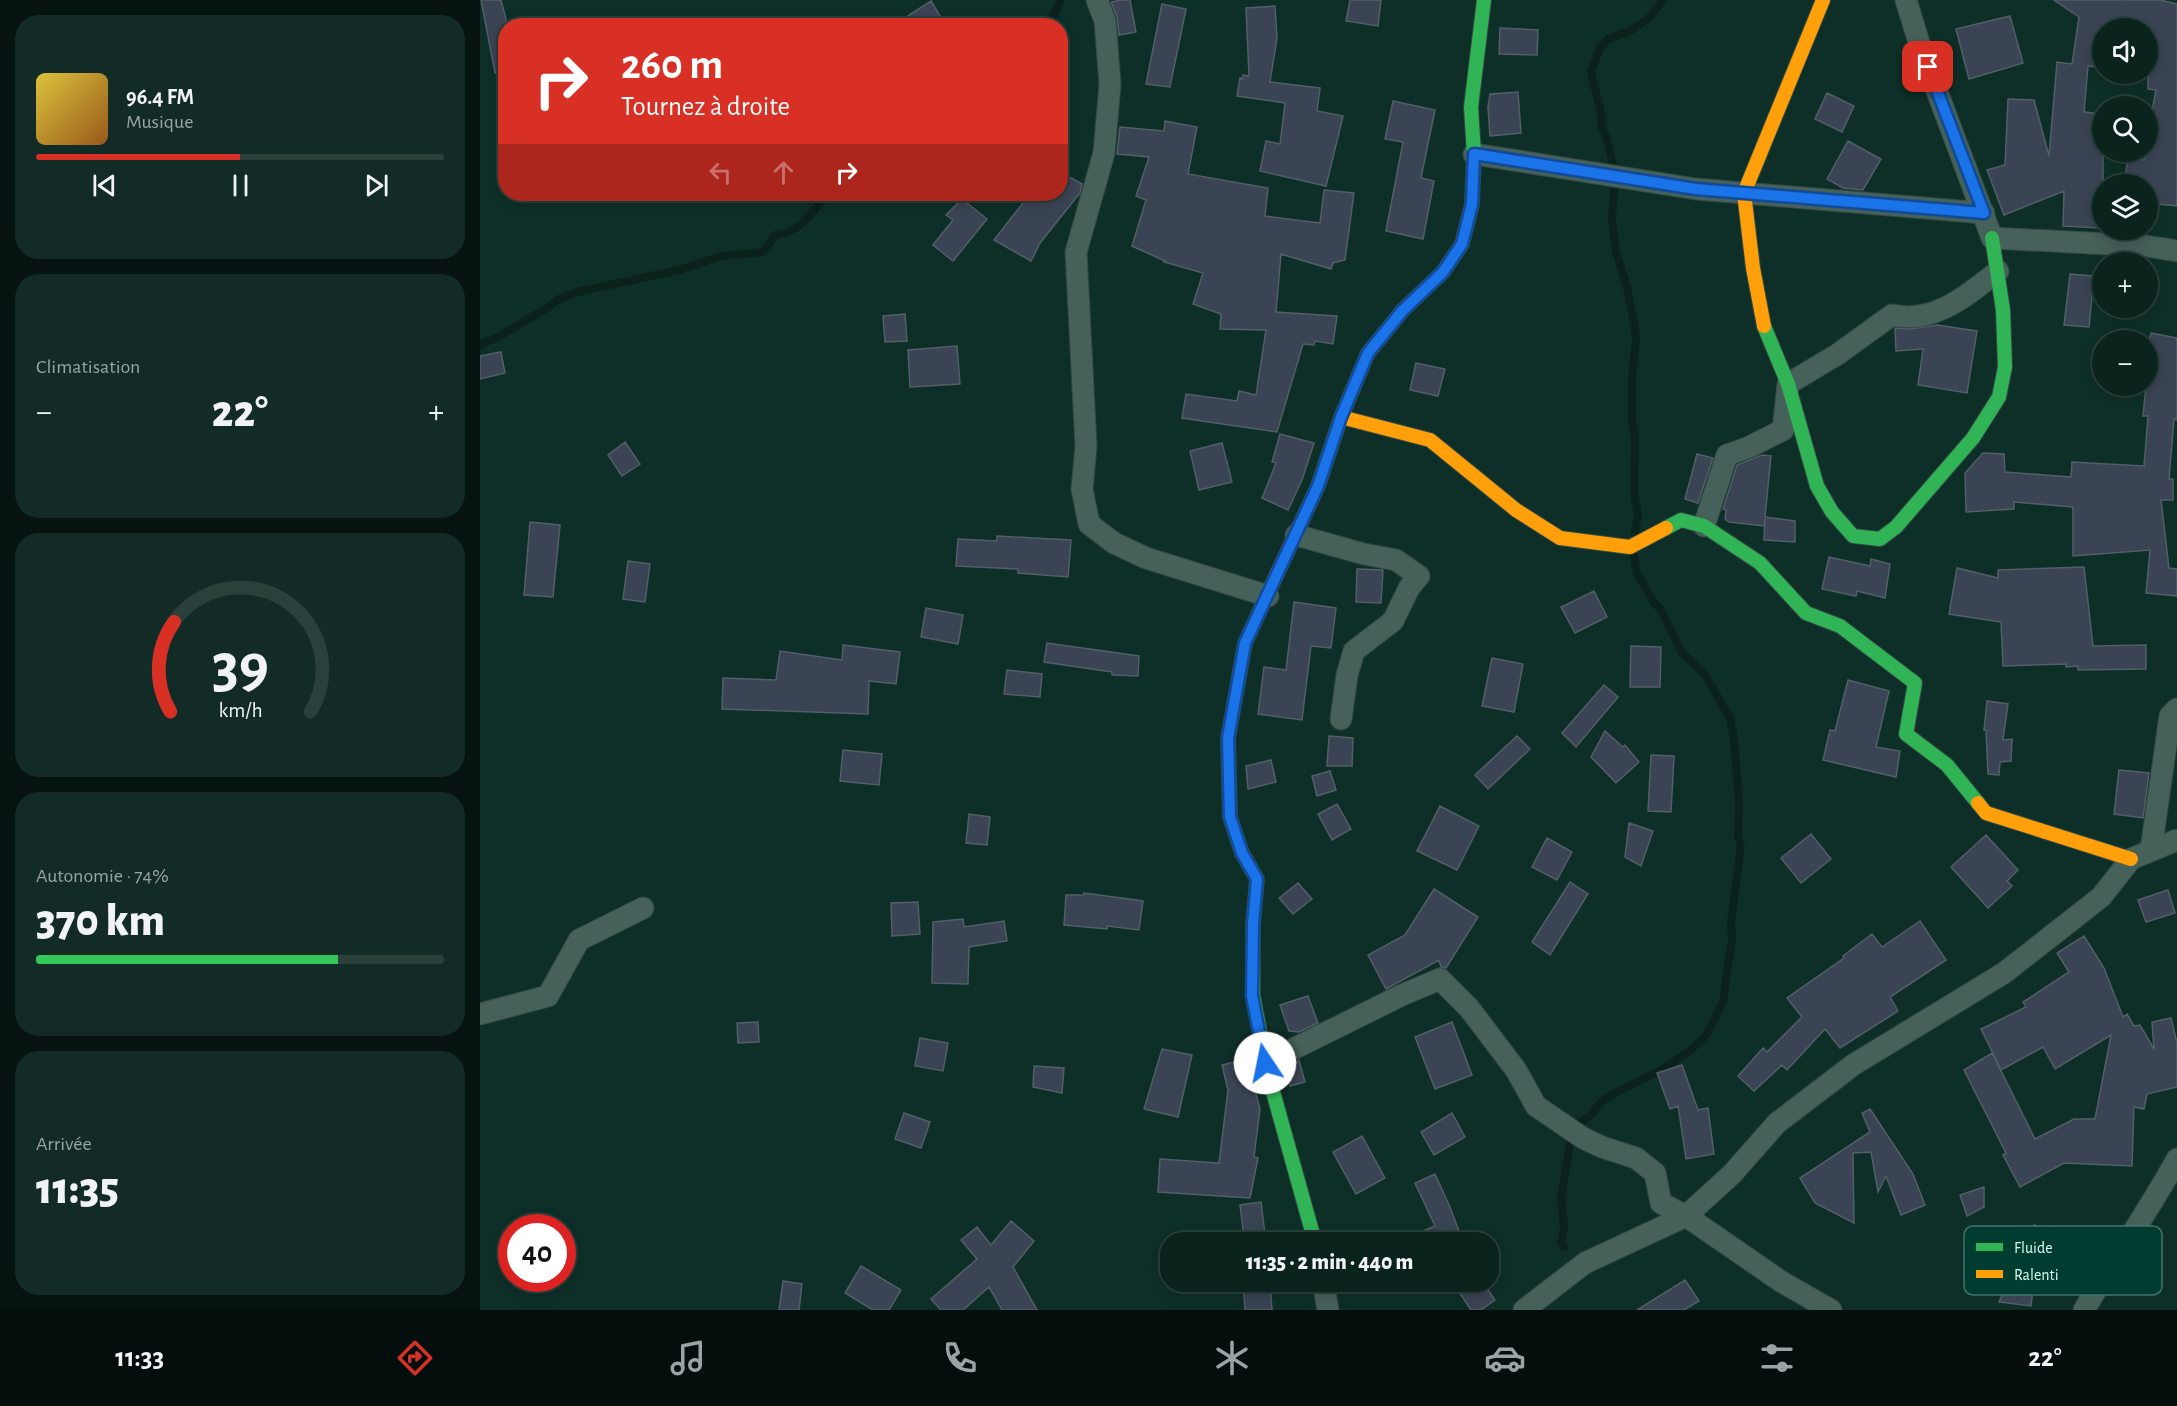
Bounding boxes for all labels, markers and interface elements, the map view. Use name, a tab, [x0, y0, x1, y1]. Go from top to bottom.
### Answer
map controls	[2092, 18, 2158, 396]
button: sound	[2092, 18, 2158, 84]
pin	[1902, 41, 1953, 92]
icon: right	[522, 42, 600, 120]
text: 260 m	[621, 44, 723, 86]
icon: arrive	[1911, 50, 1944, 83]
text: 96.4 FM	[126, 86, 194, 108]
text: Tournez à droite	[621, 93, 790, 120]
button: search	[2092, 96, 2158, 162]
text: Musique	[126, 112, 193, 132]
icon: left	[704, 156, 737, 189]
icon: ahead	[767, 156, 800, 189]
icon: right	[830, 156, 863, 189]
icon: previous	[88, 169, 121, 202]
icon: pause	[224, 169, 257, 202]
icon: next	[360, 169, 393, 202]
button: layers	[2092, 174, 2158, 240]
button: +	[2092, 252, 2158, 318]
button: −	[2092, 330, 2158, 396]
text: Climatisation	[36, 357, 140, 377]
text: 22°	[212, 390, 268, 435]
text: −	[36, 396, 52, 429]
text: +	[428, 396, 444, 429]
text: 39	[211, 636, 269, 698]
text: km/h	[218, 700, 262, 721]
text: Autonomie · 74%	[36, 866, 169, 886]
text: 370 km	[36, 899, 165, 944]
position arrow	[1233, 1031, 1297, 1095]
text: Arrivée	[36, 1134, 92, 1154]
text: 11:35	[36, 1167, 119, 1212]
speed limit sign: 40	[498, 1214, 576, 1292]
legend	[1964, 1226, 2162, 1295]
text: Fluide	[2014, 1240, 2053, 1256]
text: 11:35 · 2 min · 440 m	[1246, 1251, 1413, 1273]
text: Ralenti	[2014, 1267, 2059, 1283]
icon: directions	[394, 1337, 436, 1379]
icon: music	[667, 1337, 709, 1379]
icon: phone	[939, 1337, 981, 1379]
icon: climate	[1211, 1337, 1253, 1379]
icon: car	[1484, 1337, 1526, 1379]
icon: filters	[1756, 1337, 1798, 1379]
text: 11:33	[115, 1344, 164, 1371]
text: 22°	[2028, 1344, 2062, 1371]

